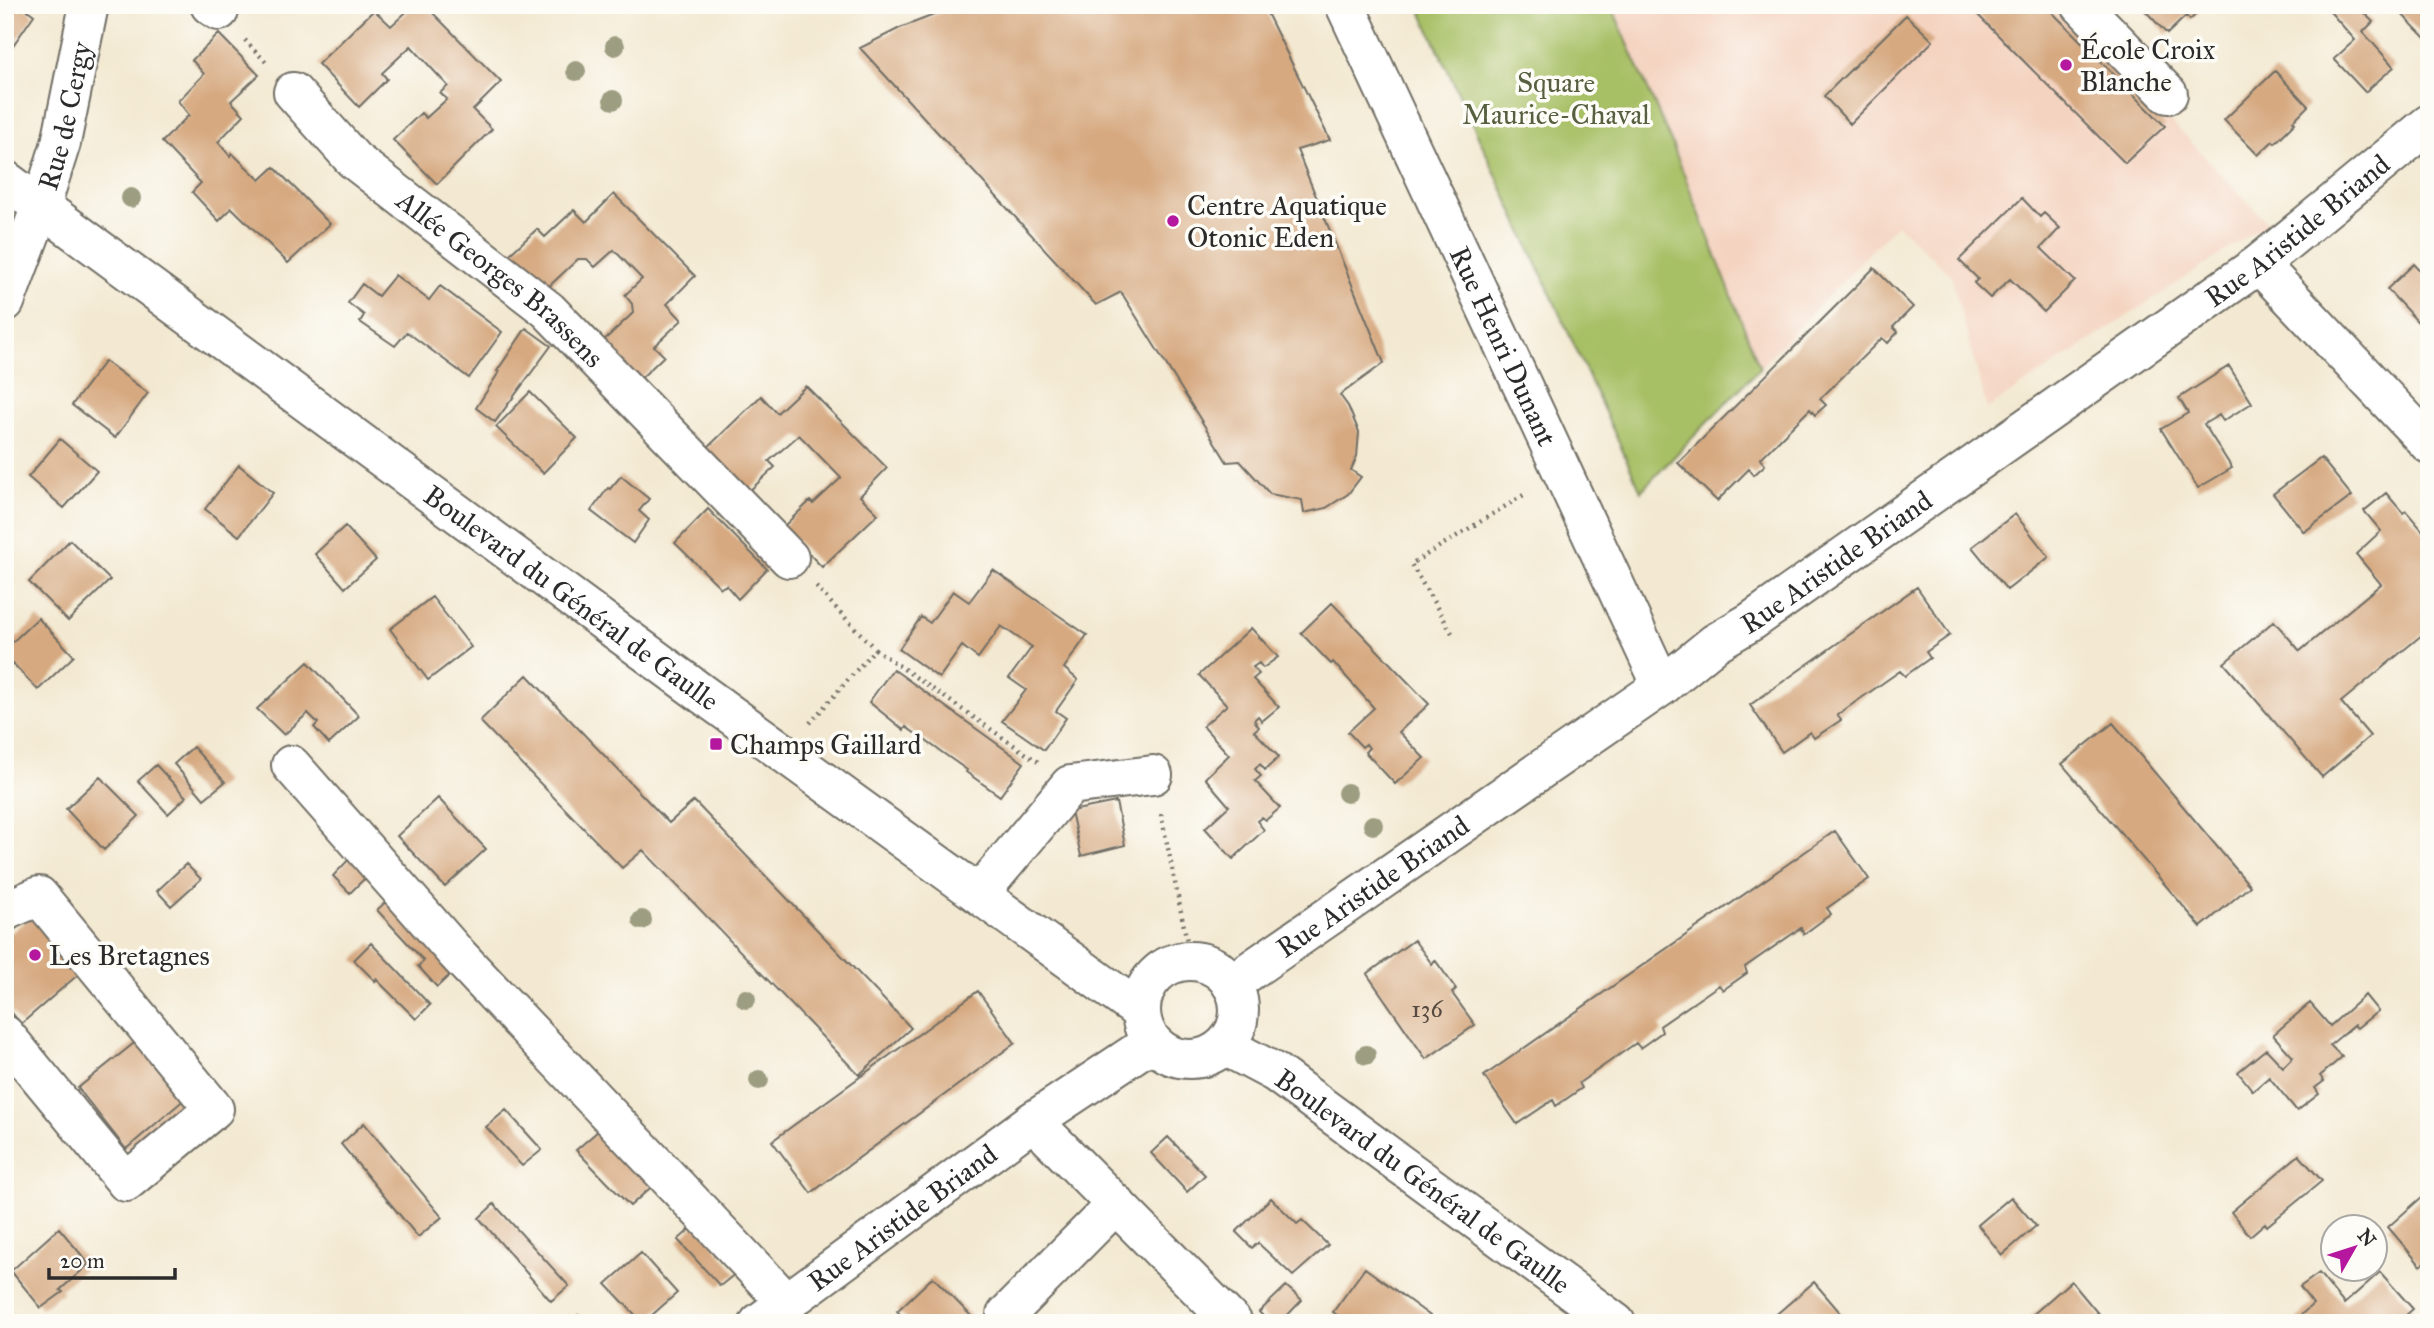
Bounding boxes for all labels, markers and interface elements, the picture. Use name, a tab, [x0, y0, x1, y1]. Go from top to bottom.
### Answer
place label: École Croix Blanche	[2080, 32, 2216, 99]
street label: Rue de Cergy	[30, 38, 99, 194]
marker: École Croix Blanche	[2058, 57, 2074, 73]
park label: Square Maurice-Chaval	[1462, 65, 1650, 132]
street label: Rue Aristide Briand	[2198, 146, 2397, 314]
street label: Allée Georges Brassens	[389, 182, 612, 375]
place label: Centre Aquatique Otonic Eden	[1187, 188, 1387, 255]
marker: Centre Aquatique Otonic Eden	[1165, 213, 1181, 229]
street label: Rue Henri Dunant	[1442, 241, 1565, 451]
street label: Boulevard du Général de Gaulle	[417, 477, 726, 718]
street label: Rue Aristide Briand	[1734, 482, 1939, 641]
place label: Champs Gaillard	[730, 727, 922, 762]
marker: Champs Gaillard	[708, 736, 724, 752]
street label: Rue Aristide Briand	[1269, 807, 1476, 965]
place label: Les Bretagnes	[49, 938, 210, 973]
marker: Les Bretagnes	[27, 947, 43, 963]
house number: 136	[1411, 994, 1443, 1024]
street label: Boulevard du Général de Gaulle	[1268, 1061, 1577, 1301]
street label: Rue Aristide Briand	[801, 1136, 1004, 1299]
north arrow	[2318, 1212, 2388, 1282]
text: N	[2353, 1224, 2381, 1251]
scale bar	[49, 1237, 175, 1281]
text: 20 m	[60, 1248, 105, 1274]

